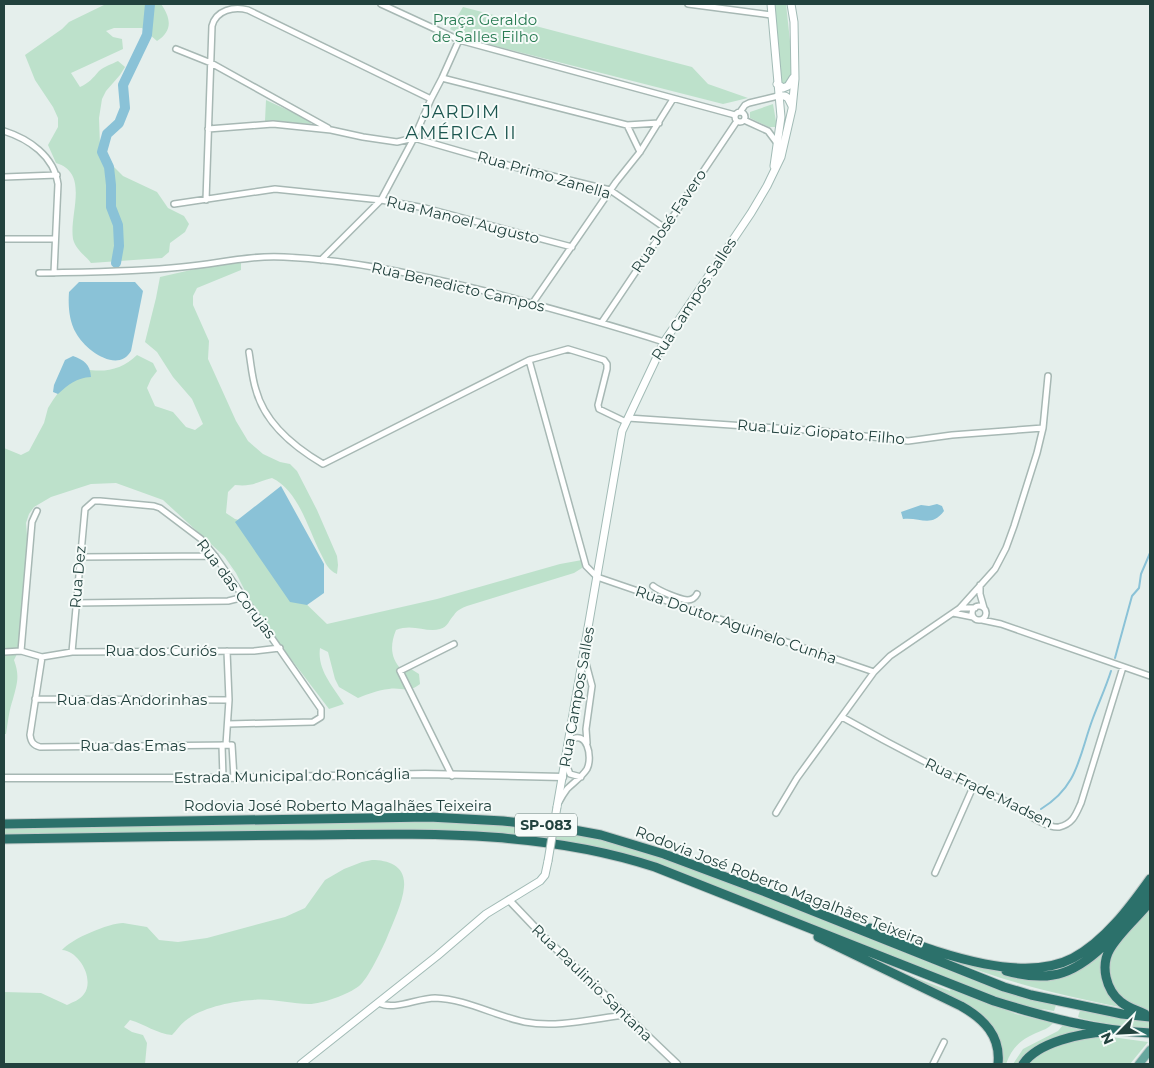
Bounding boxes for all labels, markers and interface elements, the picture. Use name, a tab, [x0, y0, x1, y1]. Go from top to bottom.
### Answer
park label: Praça Geraldo de Salles Filho	[432, 10, 538, 46]
district label: JARDIM AMÉRICA II	[405, 101, 517, 144]
street label: Rua Primo Zanella	[475, 146, 613, 203]
street label: Rua José Favero	[627, 165, 710, 276]
street label: Rua Manoel Augusto	[385, 191, 542, 248]
street label: Rua Campos Salles	[647, 234, 740, 364]
street label: Rua Benedicto Campos	[370, 257, 547, 316]
street label: Rua Luiz Giopato Filho	[736, 415, 906, 448]
street label: Rua das Corujas	[193, 535, 280, 642]
street label: Rua Dez	[65, 545, 90, 609]
street label: Rua Doutor Aguinelo Cunha	[633, 581, 839, 668]
street label: Rua Campos Salles	[555, 625, 598, 769]
street label: Rua dos Curiós	[105, 641, 217, 660]
street label: Rua das Andorinhas	[57, 690, 207, 709]
street label: Rua das Emas	[80, 736, 186, 755]
street label: Rua Frade Madsen	[922, 753, 1056, 832]
street label: Estrada Municipal do Roncáglia	[173, 764, 411, 787]
street label: Rodovia José Roberto Magalhães Teixeira	[184, 796, 492, 815]
road number: SP-083	[515, 814, 577, 836]
street label: Rodovia José Roberto Magalhães Teixeira	[633, 821, 927, 950]
street label: Rua Paulinio Santana	[528, 920, 657, 1045]
north arrow	[1094, 1008, 1144, 1058]
text: N	[1097, 1029, 1118, 1047]

